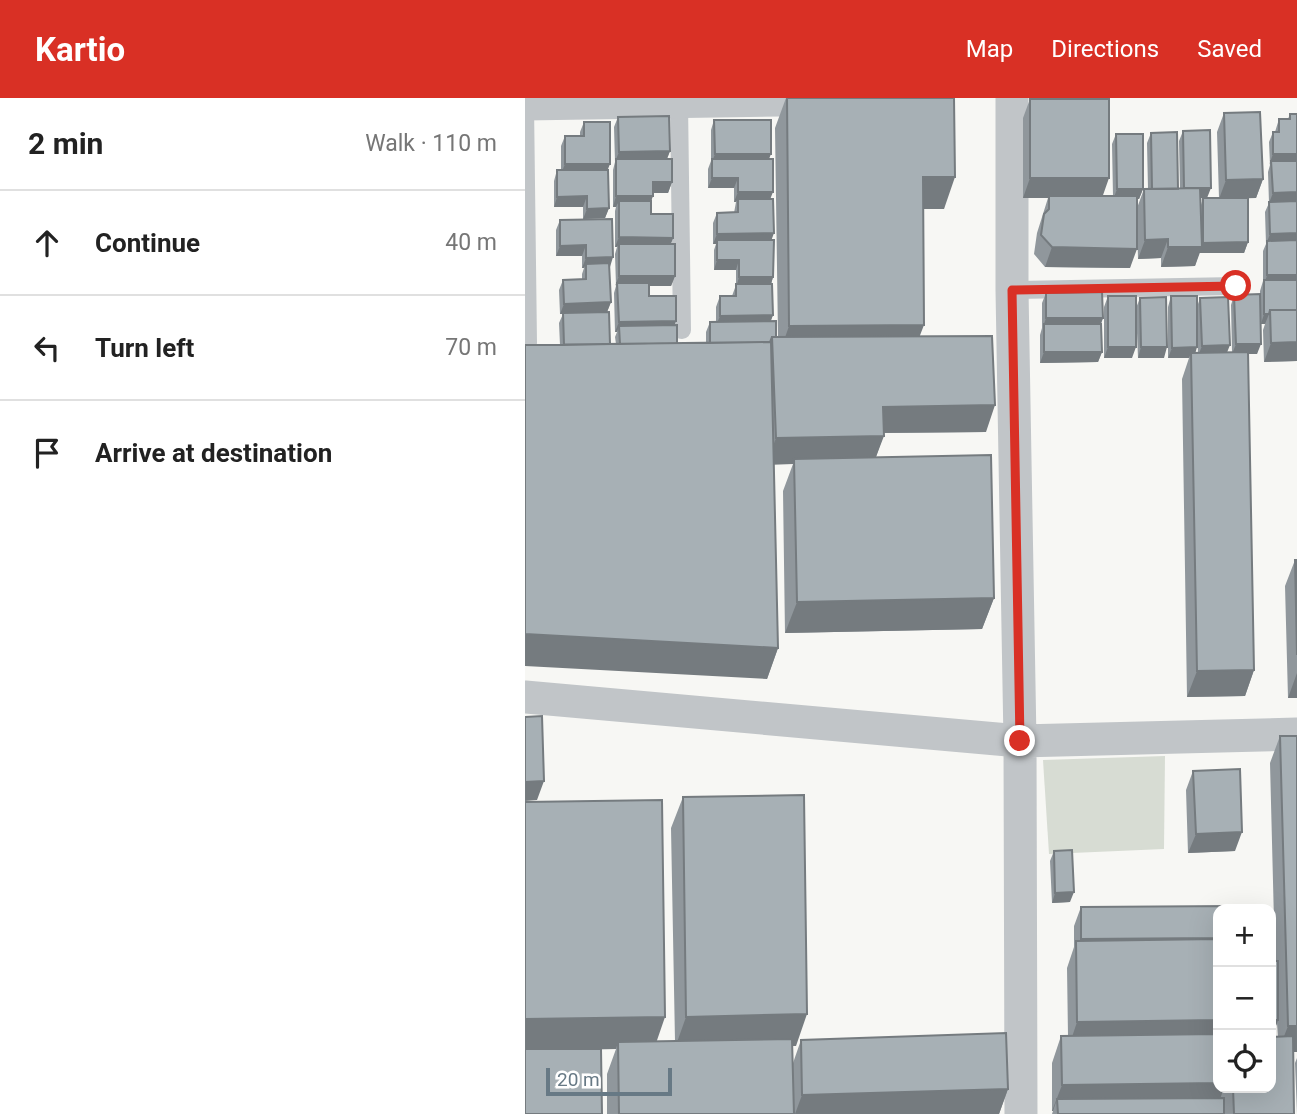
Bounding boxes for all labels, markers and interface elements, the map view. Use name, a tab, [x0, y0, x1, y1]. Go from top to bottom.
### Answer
text: Kartio	[35, 30, 125, 69]
text: Map	[966, 35, 1013, 63]
text: Directions	[1051, 35, 1159, 63]
text: Saved	[1197, 35, 1262, 63]
text: 2 min	[28, 126, 103, 161]
text: Walk · 110 m	[365, 130, 497, 157]
icon: ahead	[28, 224, 66, 262]
text: Continue	[95, 228, 200, 258]
text: 40 m	[445, 229, 497, 256]
route start	[1220, 270, 1251, 301]
icon: left	[28, 329, 66, 367]
text: Turn left	[95, 333, 194, 363]
text: 70 m	[445, 334, 497, 361]
icon: arrive	[28, 434, 66, 472]
text: Arrive at destination	[95, 438, 332, 468]
route end	[1004, 725, 1035, 756]
map controls	[1213, 904, 1276, 1093]
button: +	[1213, 904, 1276, 967]
button: −	[1213, 967, 1276, 1030]
button: locate	[1213, 1030, 1276, 1093]
scale bar	[546, 1065, 672, 1097]
text: 20 m	[557, 1068, 600, 1091]

